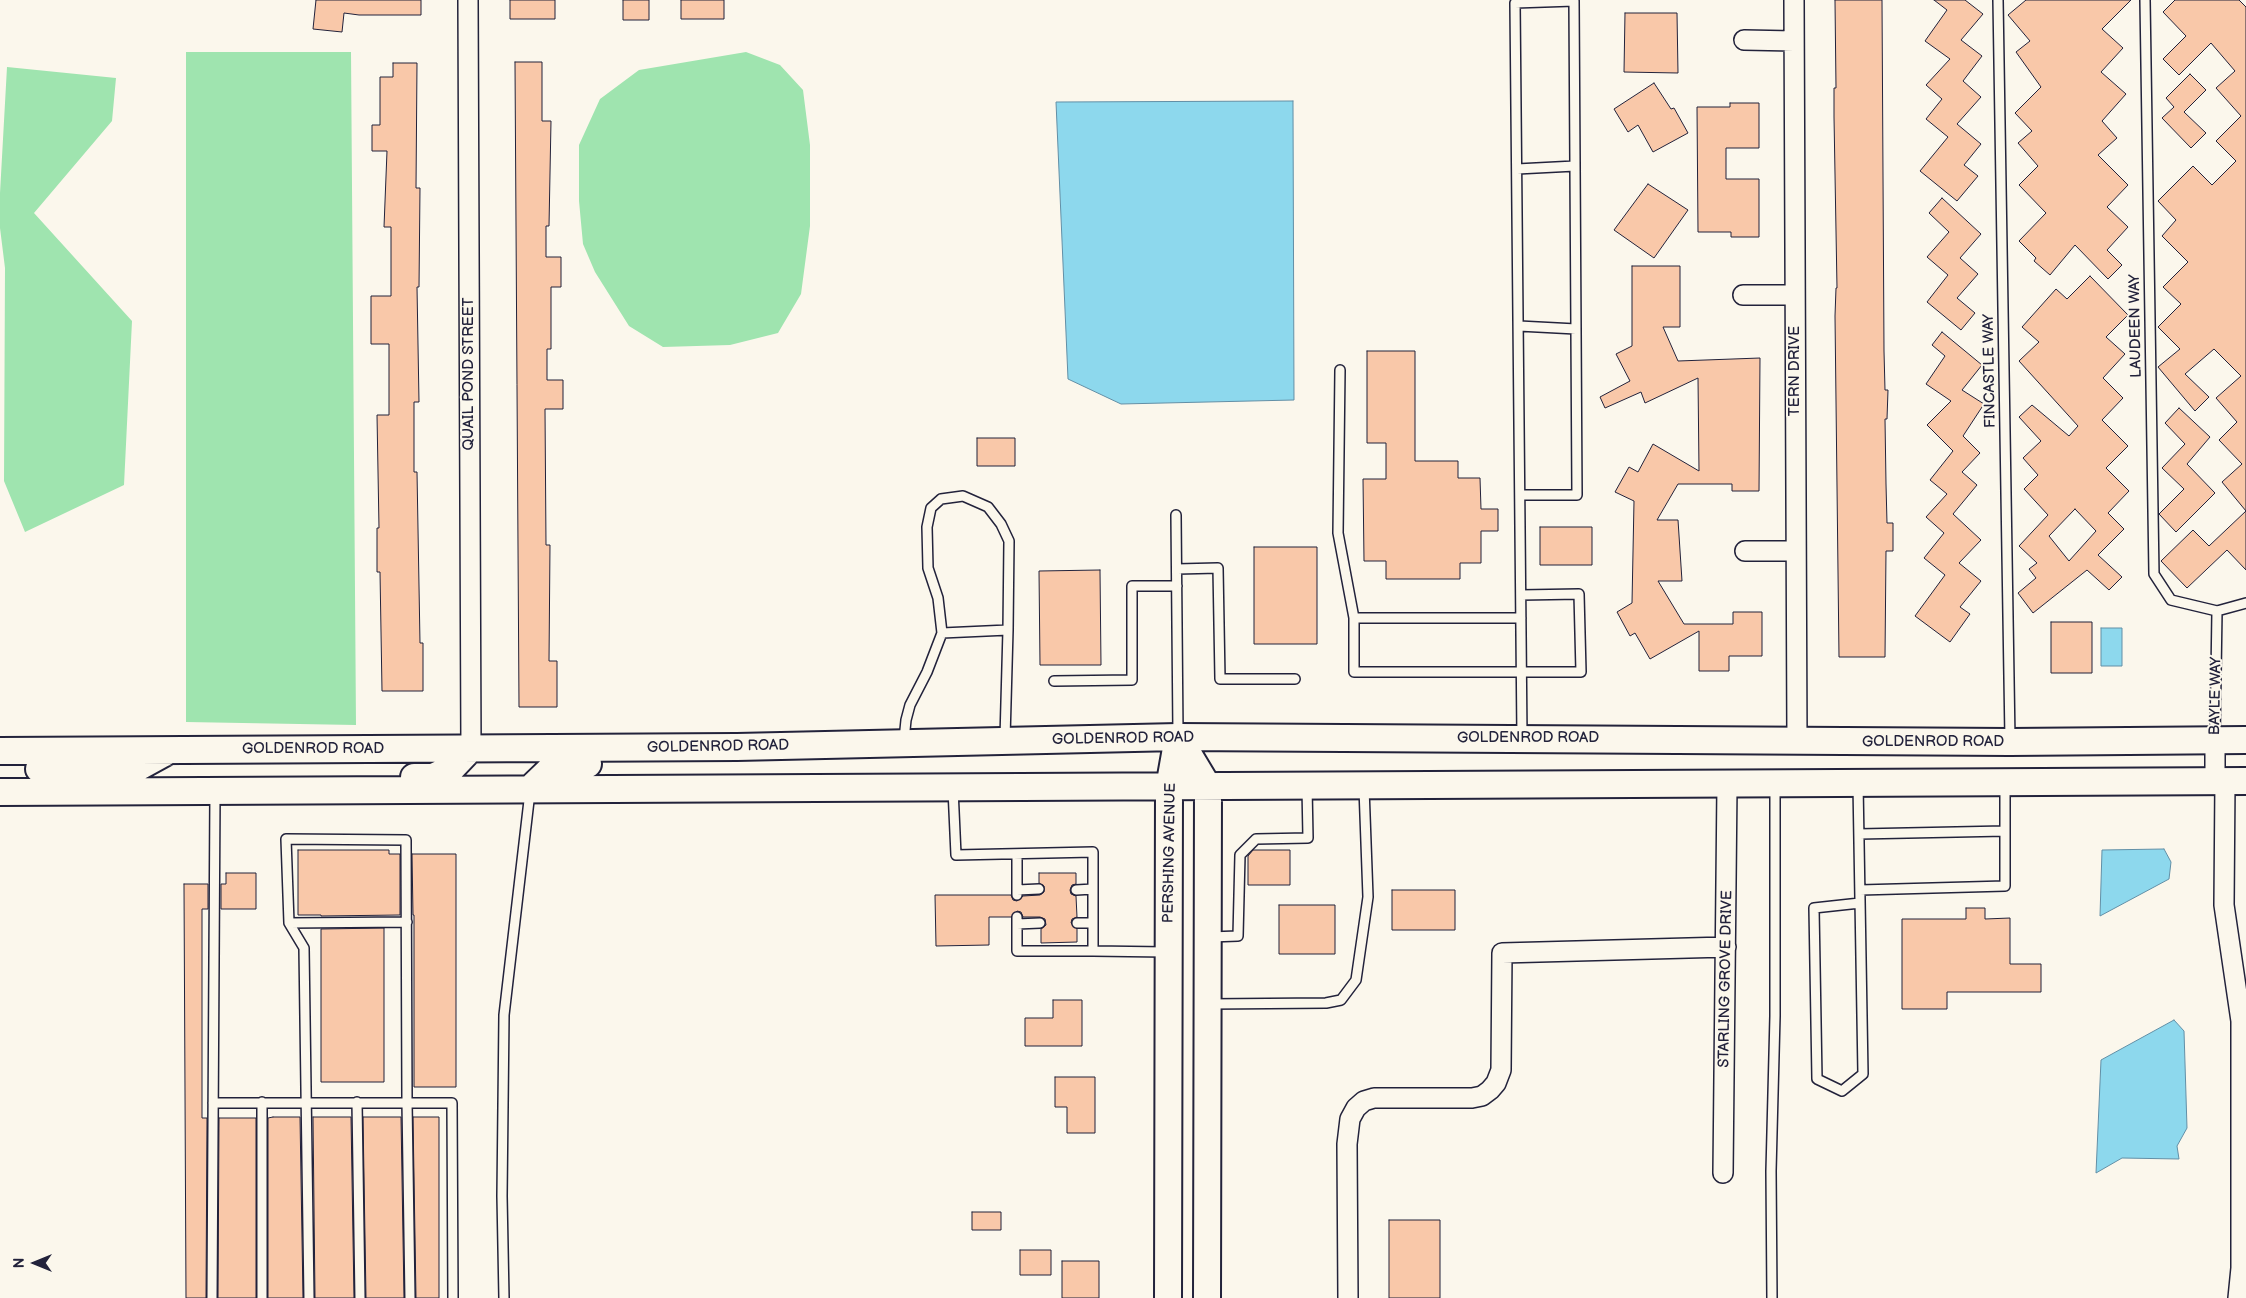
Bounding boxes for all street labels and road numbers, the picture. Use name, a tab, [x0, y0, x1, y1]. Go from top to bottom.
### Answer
street label: LAUDEEN WAY	[2126, 274, 2146, 378]
street label: QUAIL POND STREET	[460, 297, 478, 451]
street label: FINCASTLE WAY	[1980, 314, 2000, 428]
street label: TERN DRIVE	[1786, 326, 1804, 416]
street label: BAYLE WAY	[2206, 657, 2226, 735]
street label: GOLDENROD ROAD	[1052, 729, 1194, 749]
street label: GOLDENROD ROAD	[1457, 729, 1599, 747]
street label: GOLDENROD ROAD	[1862, 733, 2004, 751]
street label: GOLDENROD ROAD	[647, 737, 789, 757]
street label: GOLDENROD ROAD	[242, 740, 384, 758]
street label: PERSHING AVENUE	[1160, 783, 1180, 923]
street label: STARLING GROVE DRIVE	[1715, 890, 1737, 1068]

